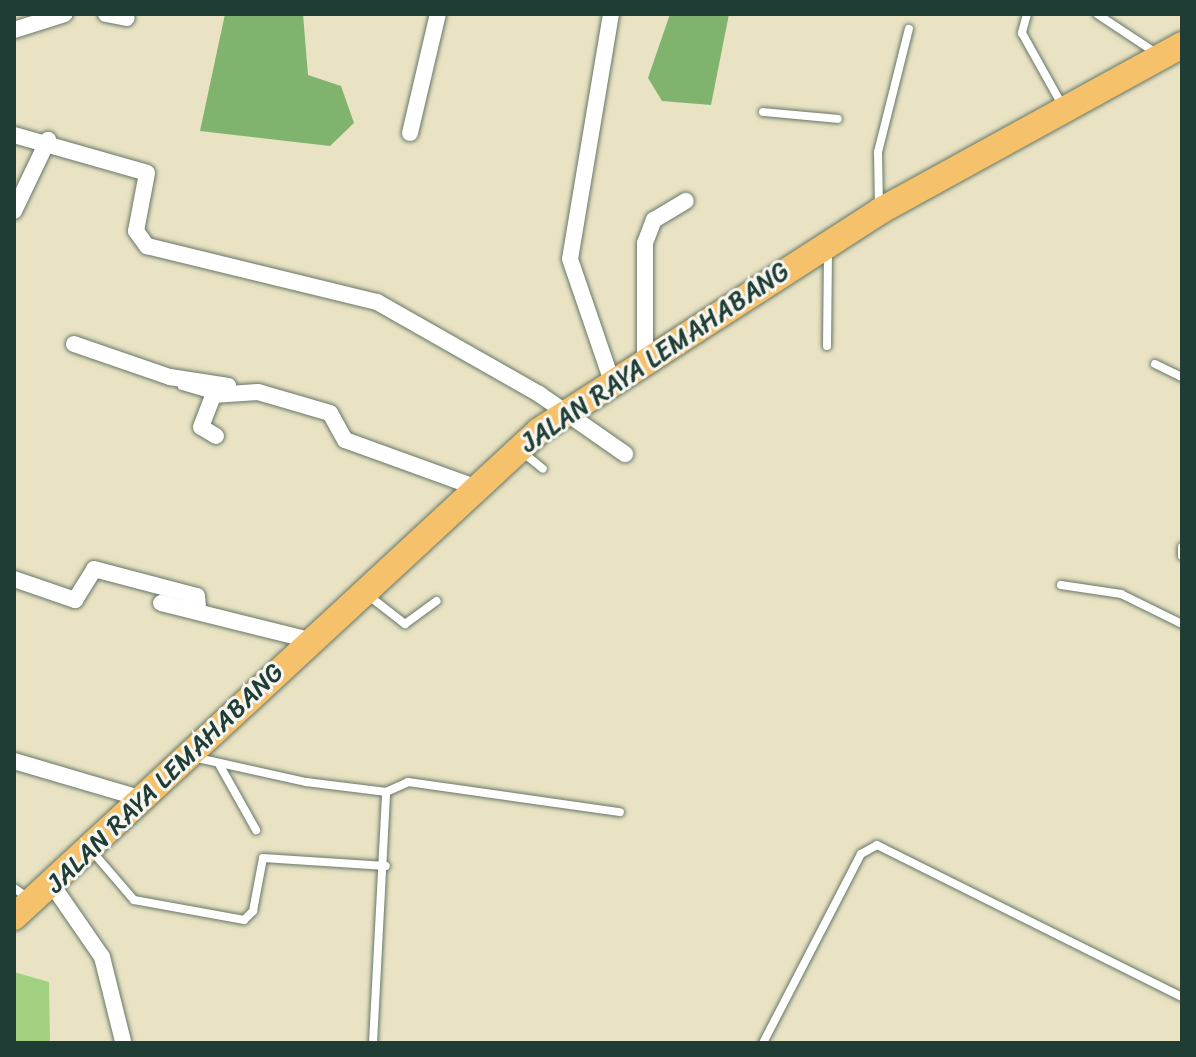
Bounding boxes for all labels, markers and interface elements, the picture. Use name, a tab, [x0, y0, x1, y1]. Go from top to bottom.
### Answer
street label: JALAN RAYA LEMAHABANG	[514, 255, 796, 459]
street label: JALAN RAYA LEMAHABANG	[40, 656, 290, 900]

